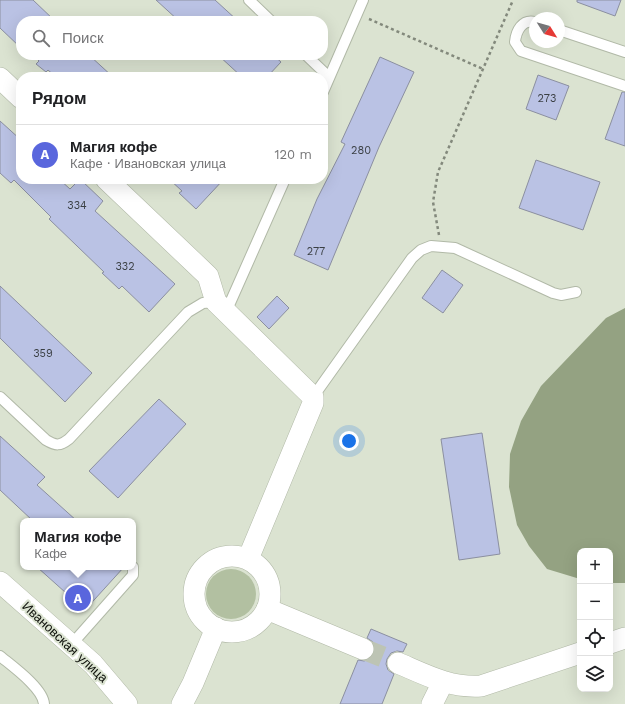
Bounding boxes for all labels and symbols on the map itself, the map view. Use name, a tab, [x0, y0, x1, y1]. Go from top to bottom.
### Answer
north arrow	[529, 12, 565, 48]
house number: 273	[538, 92, 556, 105]
house number: 280	[351, 144, 371, 157]
house number: 334	[67, 199, 87, 212]
house number: 277	[307, 245, 325, 258]
house number: 332	[115, 260, 135, 273]
house number: 359	[33, 347, 53, 360]
your location	[339, 431, 359, 451]
pin: A	[65, 583, 91, 613]
street label: Ивановская улица	[19, 599, 111, 686]

